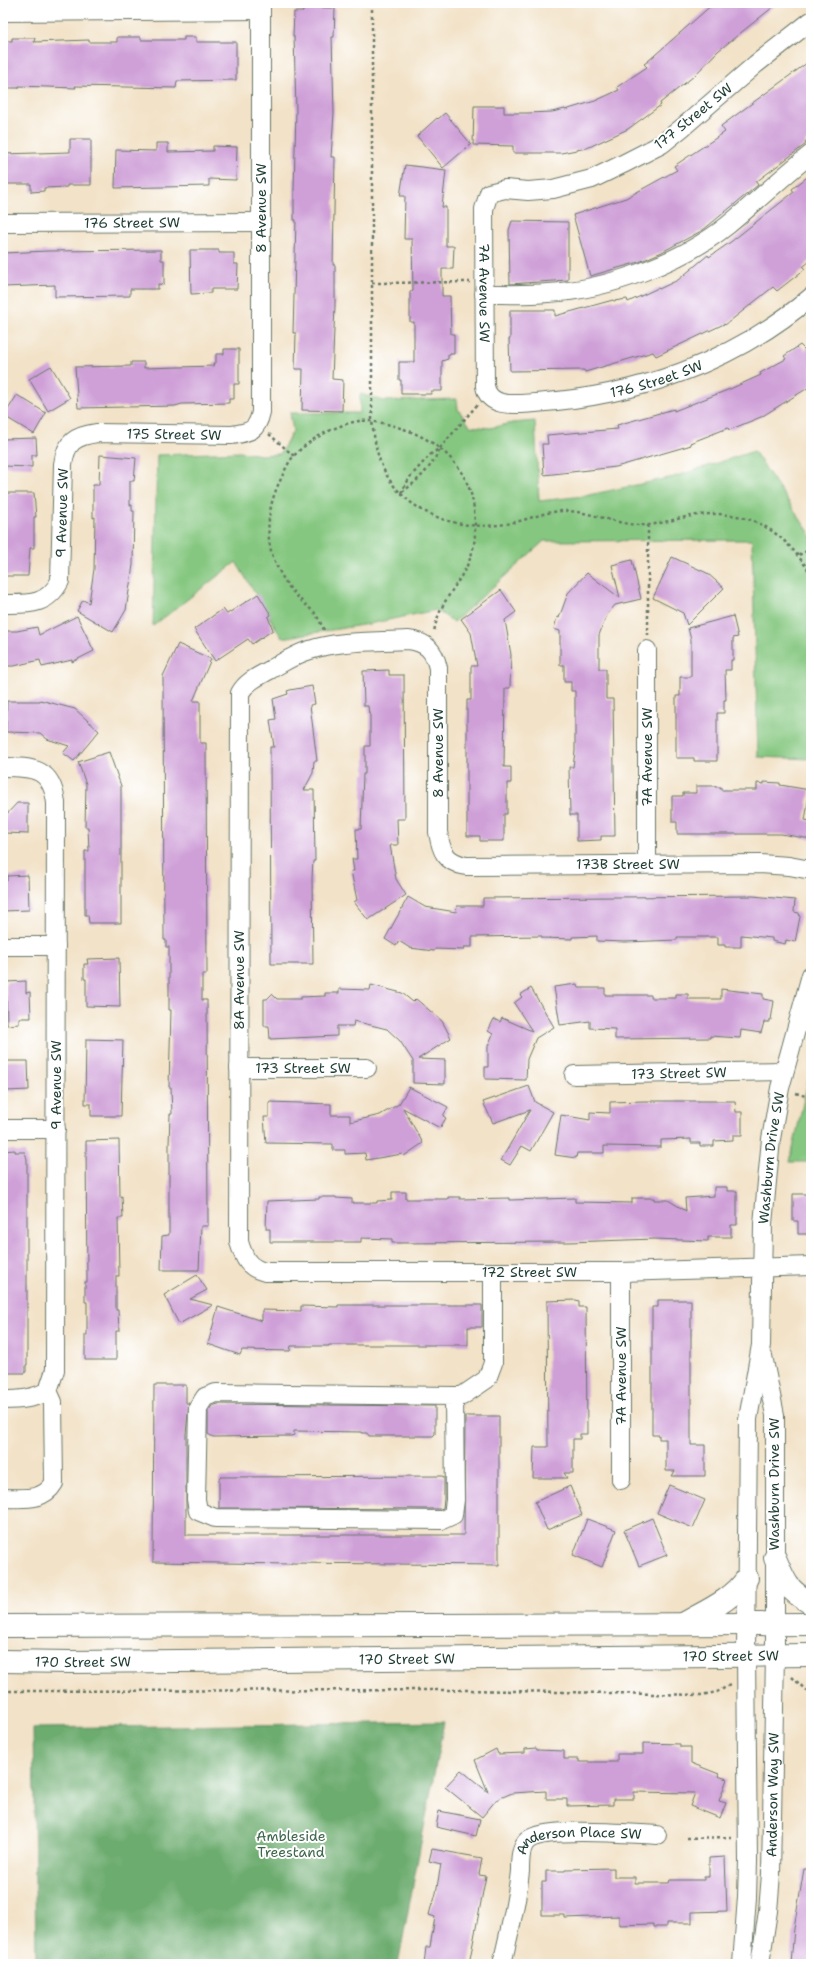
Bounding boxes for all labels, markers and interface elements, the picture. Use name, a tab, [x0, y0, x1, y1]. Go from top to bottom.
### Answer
street label: 177 Street SW	[650, 79, 736, 153]
street label: 8 Avenue SW	[252, 163, 270, 253]
street label: 176 Street SW	[84, 213, 180, 232]
street label: 7A Avenue SW	[475, 243, 494, 343]
street label: 176 Street SW	[608, 356, 705, 401]
street label: 175 Street SW	[126, 424, 222, 444]
street label: 9 Avenue SW	[52, 468, 72, 558]
street label: 7A Avenue SW	[638, 707, 656, 807]
street label: 8 Avenue SW	[429, 708, 447, 798]
street label: 173B Street SW	[576, 855, 680, 873]
street label: 8A Avenue SW	[230, 930, 248, 1030]
street label: 9 Avenue SW	[47, 1040, 65, 1130]
street label: 173 Street SW	[255, 1059, 351, 1077]
street label: 173 Street SW	[631, 1063, 727, 1083]
street label: Washburn Drive SW	[754, 1090, 788, 1225]
street label: 172 Street SW	[482, 1263, 577, 1281]
street label: 7A Avenue SW	[612, 1326, 630, 1426]
street label: Washburn Drive SW	[765, 1418, 783, 1550]
street label: 170 Street SW	[683, 1646, 779, 1665]
street label: 170 Street SW	[359, 1649, 455, 1668]
street label: 170 Street SW	[35, 1652, 131, 1671]
street label: Anderson Way SW	[762, 1732, 783, 1857]
street label: Anderson Place SW	[512, 1823, 642, 1857]
park label: Ambleside Treestand	[256, 1827, 326, 1861]

